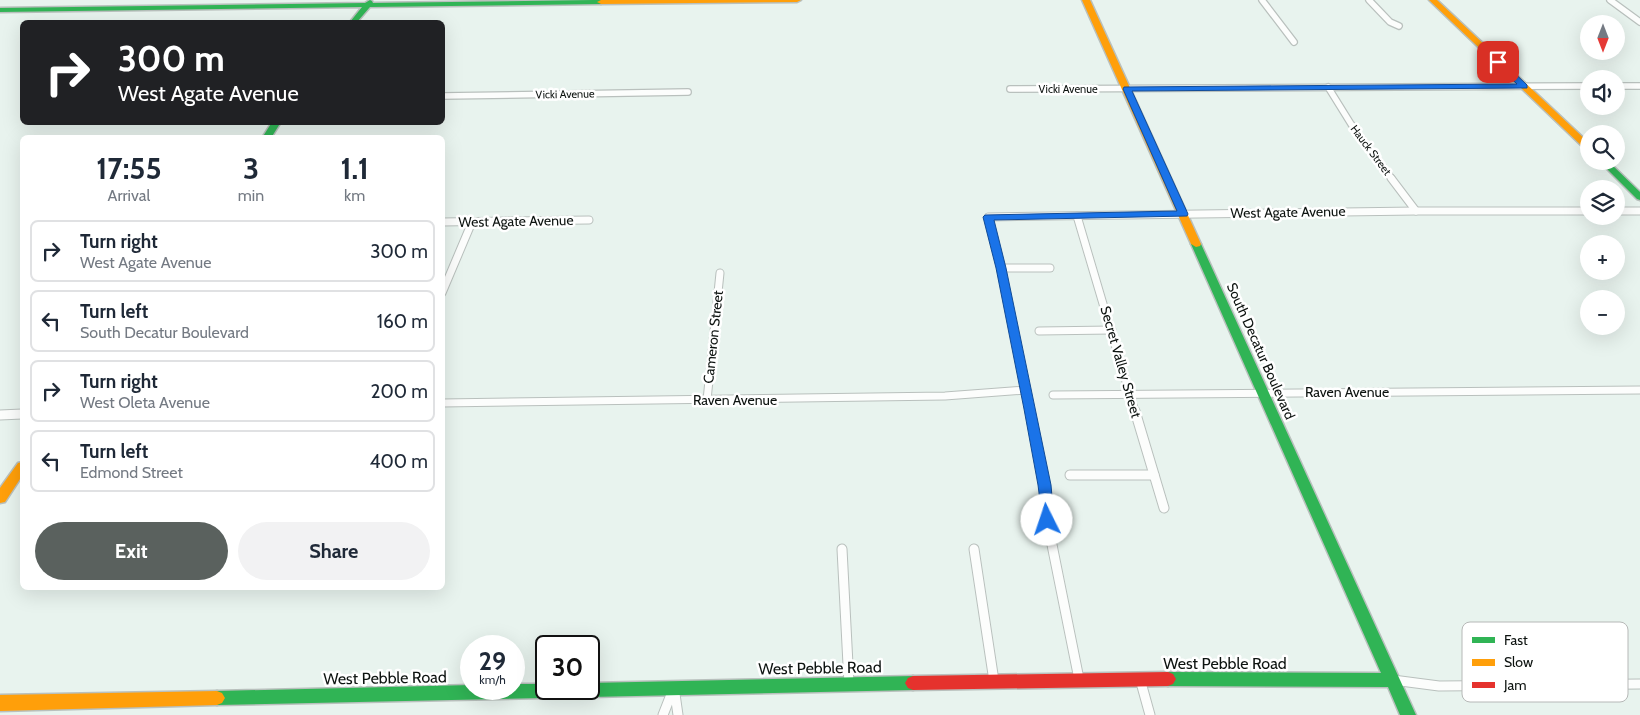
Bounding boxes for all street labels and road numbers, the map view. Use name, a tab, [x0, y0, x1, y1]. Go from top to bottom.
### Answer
street label: Vicki Avenue	[1038, 82, 1098, 96]
street label: Vicki Avenue	[535, 86, 595, 102]
street label: Hauck Street	[1348, 122, 1395, 178]
street label: West Agate Avenue	[1230, 202, 1346, 222]
street label: West Agate Avenue	[458, 211, 574, 231]
street label: South Decatur Boulevard	[1223, 280, 1299, 422]
street label: Cameron Street	[699, 289, 727, 385]
street label: Secret Valley Street	[1096, 304, 1146, 420]
street label: Raven Avenue	[1305, 383, 1389, 401]
street label: Raven Avenue	[693, 391, 777, 409]
street label: West Pebble Road	[1163, 654, 1287, 673]
street label: West Pebble Road	[758, 657, 882, 679]
street label: West Pebble Road	[323, 667, 447, 689]

